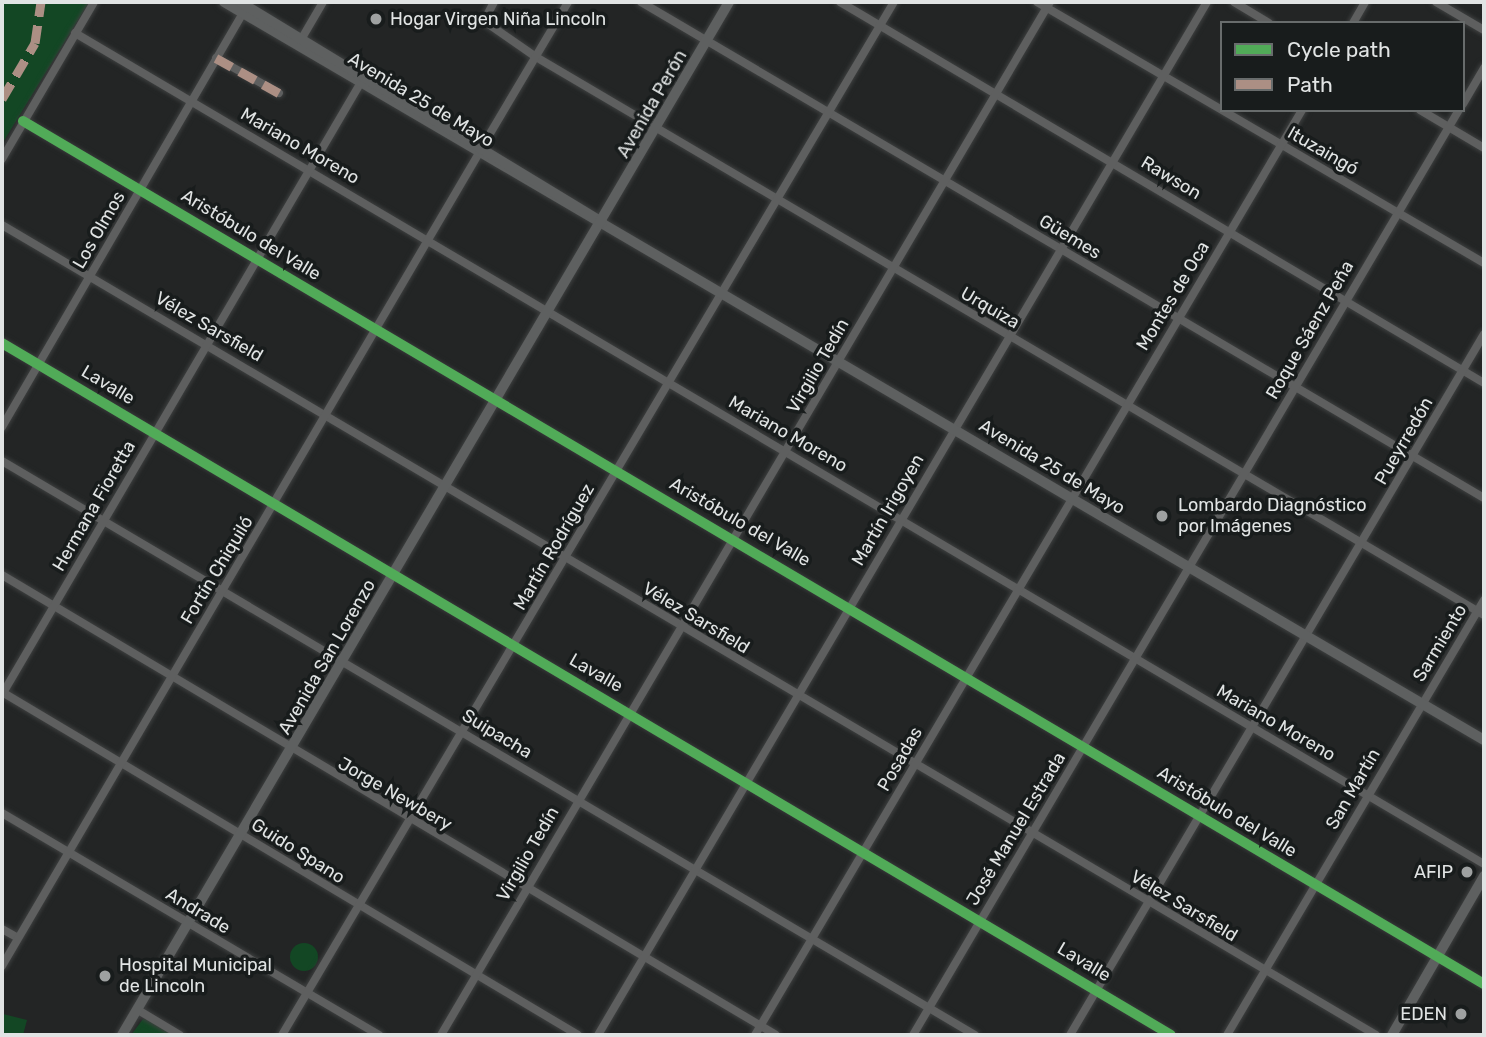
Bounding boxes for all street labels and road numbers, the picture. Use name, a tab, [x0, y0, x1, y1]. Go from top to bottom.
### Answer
street label: Avenida Perón	[612, 46, 692, 162]
street label: Avenida 25 de Mayo	[344, 48, 498, 152]
street label: Mariano Moreno	[237, 103, 363, 189]
street label: Ituzaingó	[1284, 122, 1362, 180]
street label: Rawson	[1137, 152, 1205, 204]
street label: Aristóbulo del Valle	[177, 185, 325, 285]
street label: Los Olmos	[68, 187, 130, 273]
street label: Güemes	[1035, 210, 1105, 264]
street label: Montes de Oca	[1132, 238, 1214, 354]
street label: Roque Sáenz Peña	[1262, 257, 1358, 403]
street label: Urquiza	[957, 283, 1023, 333]
street label: Vélez Sarsfield	[151, 287, 267, 367]
street label: Virgilio Tedín	[782, 315, 854, 417]
street label: Lavalle	[77, 361, 139, 409]
street label: Mariano Moreno	[725, 391, 851, 477]
street label: Pueyrredón	[1370, 393, 1438, 489]
street label: Avenida 25 de Mayo	[975, 415, 1129, 519]
street label: Hermana Fioretta	[48, 437, 140, 575]
street label: Martín Irigoyen	[847, 450, 929, 570]
street label: Aristóbulo del Valle	[666, 473, 814, 571]
street label: Martín Rodríguez	[509, 480, 599, 614]
street label: Fortín Chiquiló	[176, 512, 258, 628]
street label: Avenida San Lorenzo	[274, 576, 380, 738]
street label: Vélez Sarsfield	[639, 578, 753, 658]
street label: Sarmiento	[1408, 600, 1472, 686]
street label: Lavalle	[565, 649, 627, 697]
street label: Mariano Moreno	[1213, 680, 1339, 766]
street label: Suipacha	[458, 705, 536, 763]
street label: Posadas	[873, 723, 927, 795]
street label: San Martín	[1321, 745, 1385, 833]
street label: José Manuel Estrada	[962, 749, 1070, 909]
street label: Jorge Newbery	[334, 753, 456, 835]
street label: Aristóbulo del Valle	[1153, 762, 1301, 862]
street label: Virgilio Tedín	[492, 803, 564, 905]
street label: Guido Spano	[247, 814, 349, 888]
street label: Vélez Sarsfield	[1127, 866, 1241, 946]
street label: Andrade	[162, 883, 234, 939]
street label: Lavalle	[1053, 938, 1115, 986]

